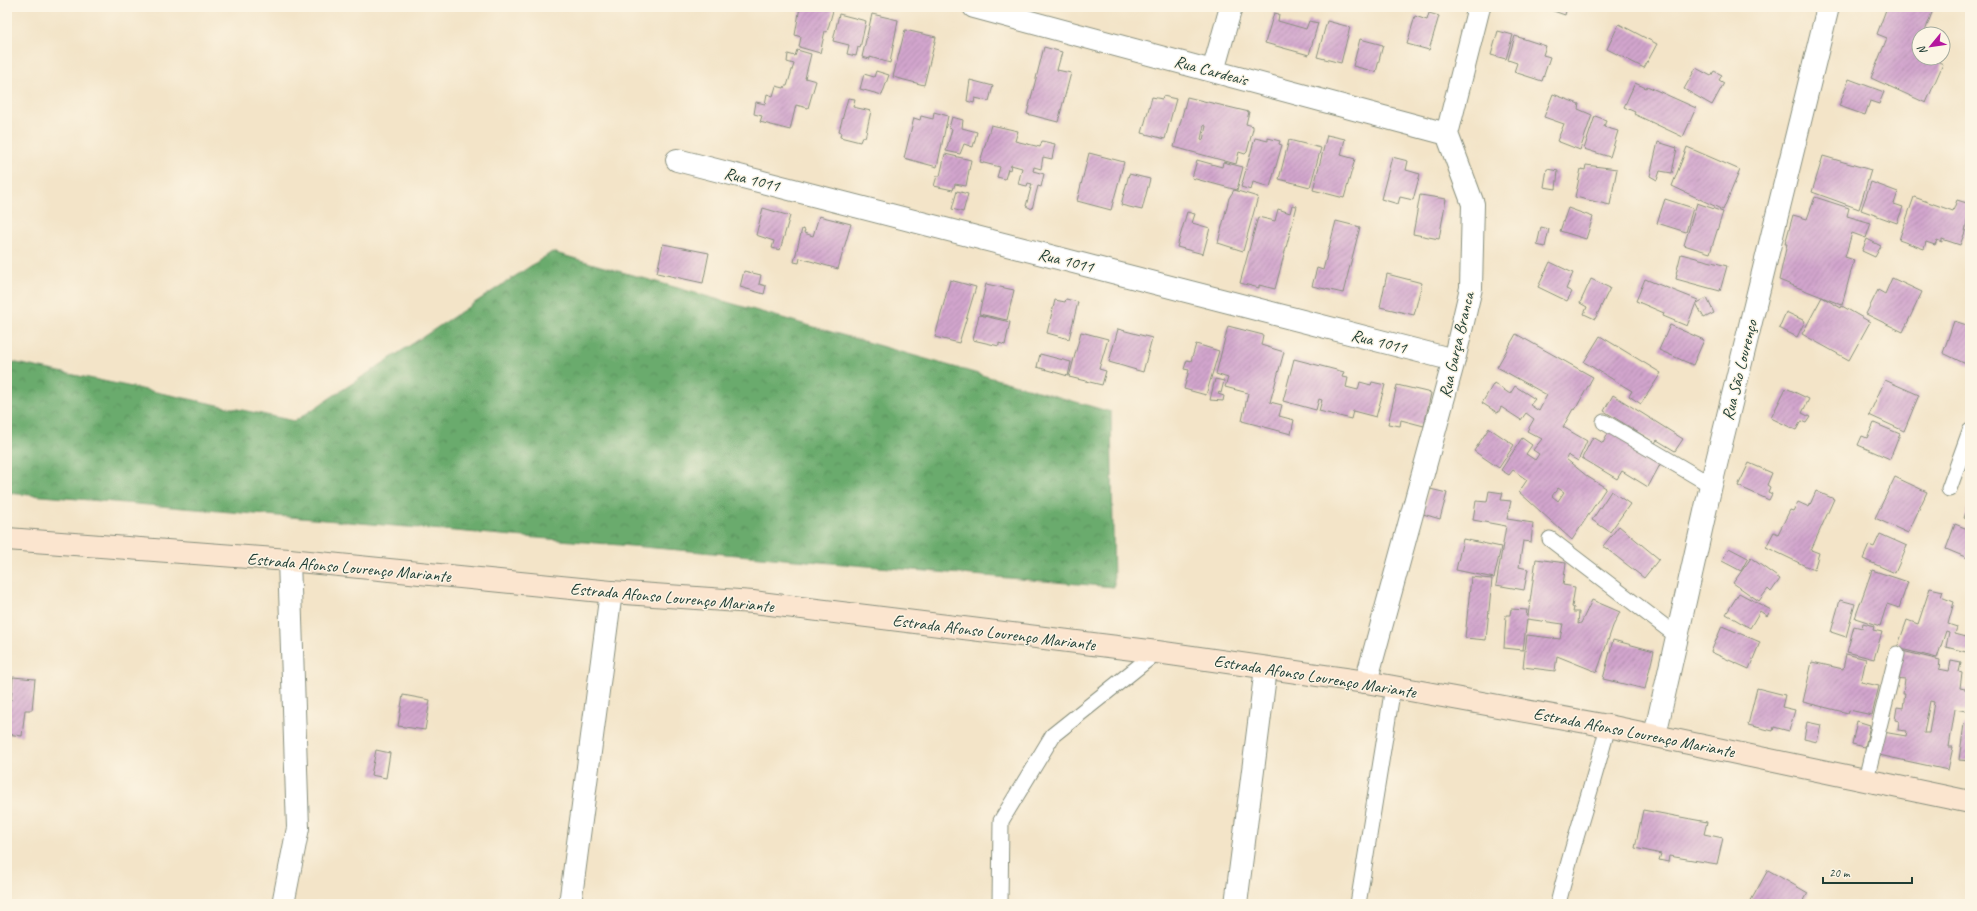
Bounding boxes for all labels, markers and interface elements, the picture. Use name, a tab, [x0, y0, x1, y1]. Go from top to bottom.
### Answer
north arrow	[1911, 26, 1951, 66]
text: N	[1913, 43, 1930, 57]
street label: Rua Cardeais	[1172, 51, 1252, 91]
street label: Rua 1011	[722, 162, 783, 197]
street label: Rua 1011	[1036, 243, 1097, 278]
street label: Rua Garça Branca	[1434, 288, 1479, 400]
street label: Rua São Lourenço	[1717, 317, 1762, 422]
street label: Rua 1011	[1349, 324, 1410, 359]
street label: Estrada Afonso Lourenço Mariante	[246, 548, 453, 587]
street label: Estrada Afonso Lourenço Mariante	[569, 578, 776, 617]
street label: Estrada Afonso Lourenço Mariante	[891, 610, 1098, 656]
street label: Estrada Afonso Lourenço Mariante	[1212, 650, 1419, 703]
street label: Estrada Afonso Lourenço Mariante	[1532, 703, 1738, 763]
scale bar	[1823, 859, 1912, 885]
text: 20 m	[1829, 865, 1851, 881]

